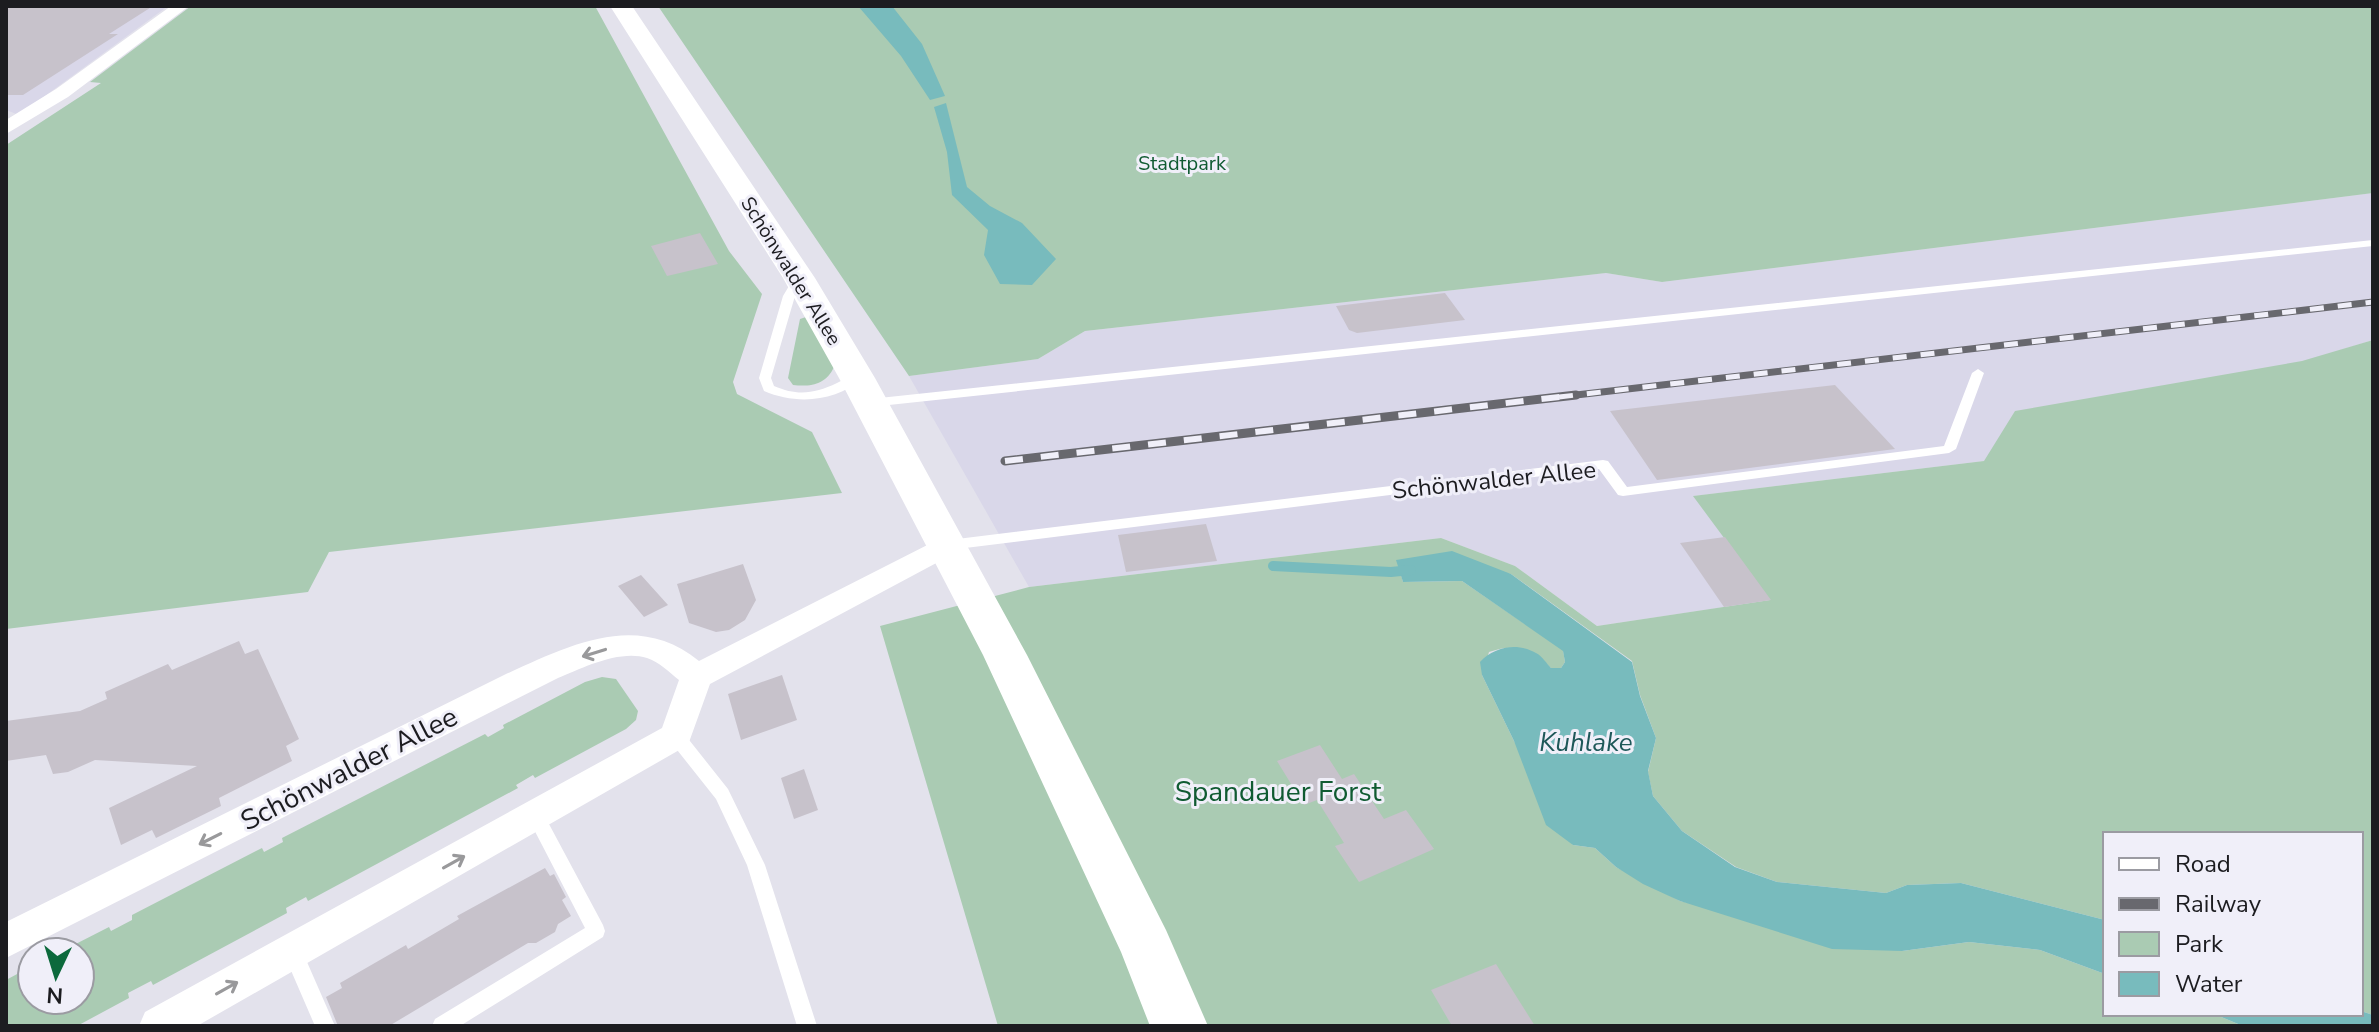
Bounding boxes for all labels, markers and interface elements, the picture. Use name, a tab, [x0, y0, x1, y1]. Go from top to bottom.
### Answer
park label: Stadtpark	[1138, 150, 1227, 177]
street label: Schönwalder Allee	[734, 192, 848, 350]
street label: Schönwalder Allee	[1391, 453, 1597, 507]
one-way arrow	[582, 646, 608, 661]
street label: Schönwalder Allee	[234, 698, 464, 840]
water label: Kuhlake	[1539, 725, 1633, 760]
park label: Spandauer Forst	[1175, 773, 1382, 811]
one-way arrow	[198, 832, 222, 848]
legend	[2103, 832, 2363, 1016]
text: Road	[2175, 848, 2231, 880]
one-way arrow	[442, 853, 465, 869]
text: Railway	[2175, 888, 2262, 920]
text: Park	[2175, 928, 2224, 960]
north arrow	[16, 936, 96, 1016]
text: Water	[2175, 968, 2243, 1000]
text: N	[45, 979, 64, 1010]
one-way arrow	[214, 980, 238, 995]

